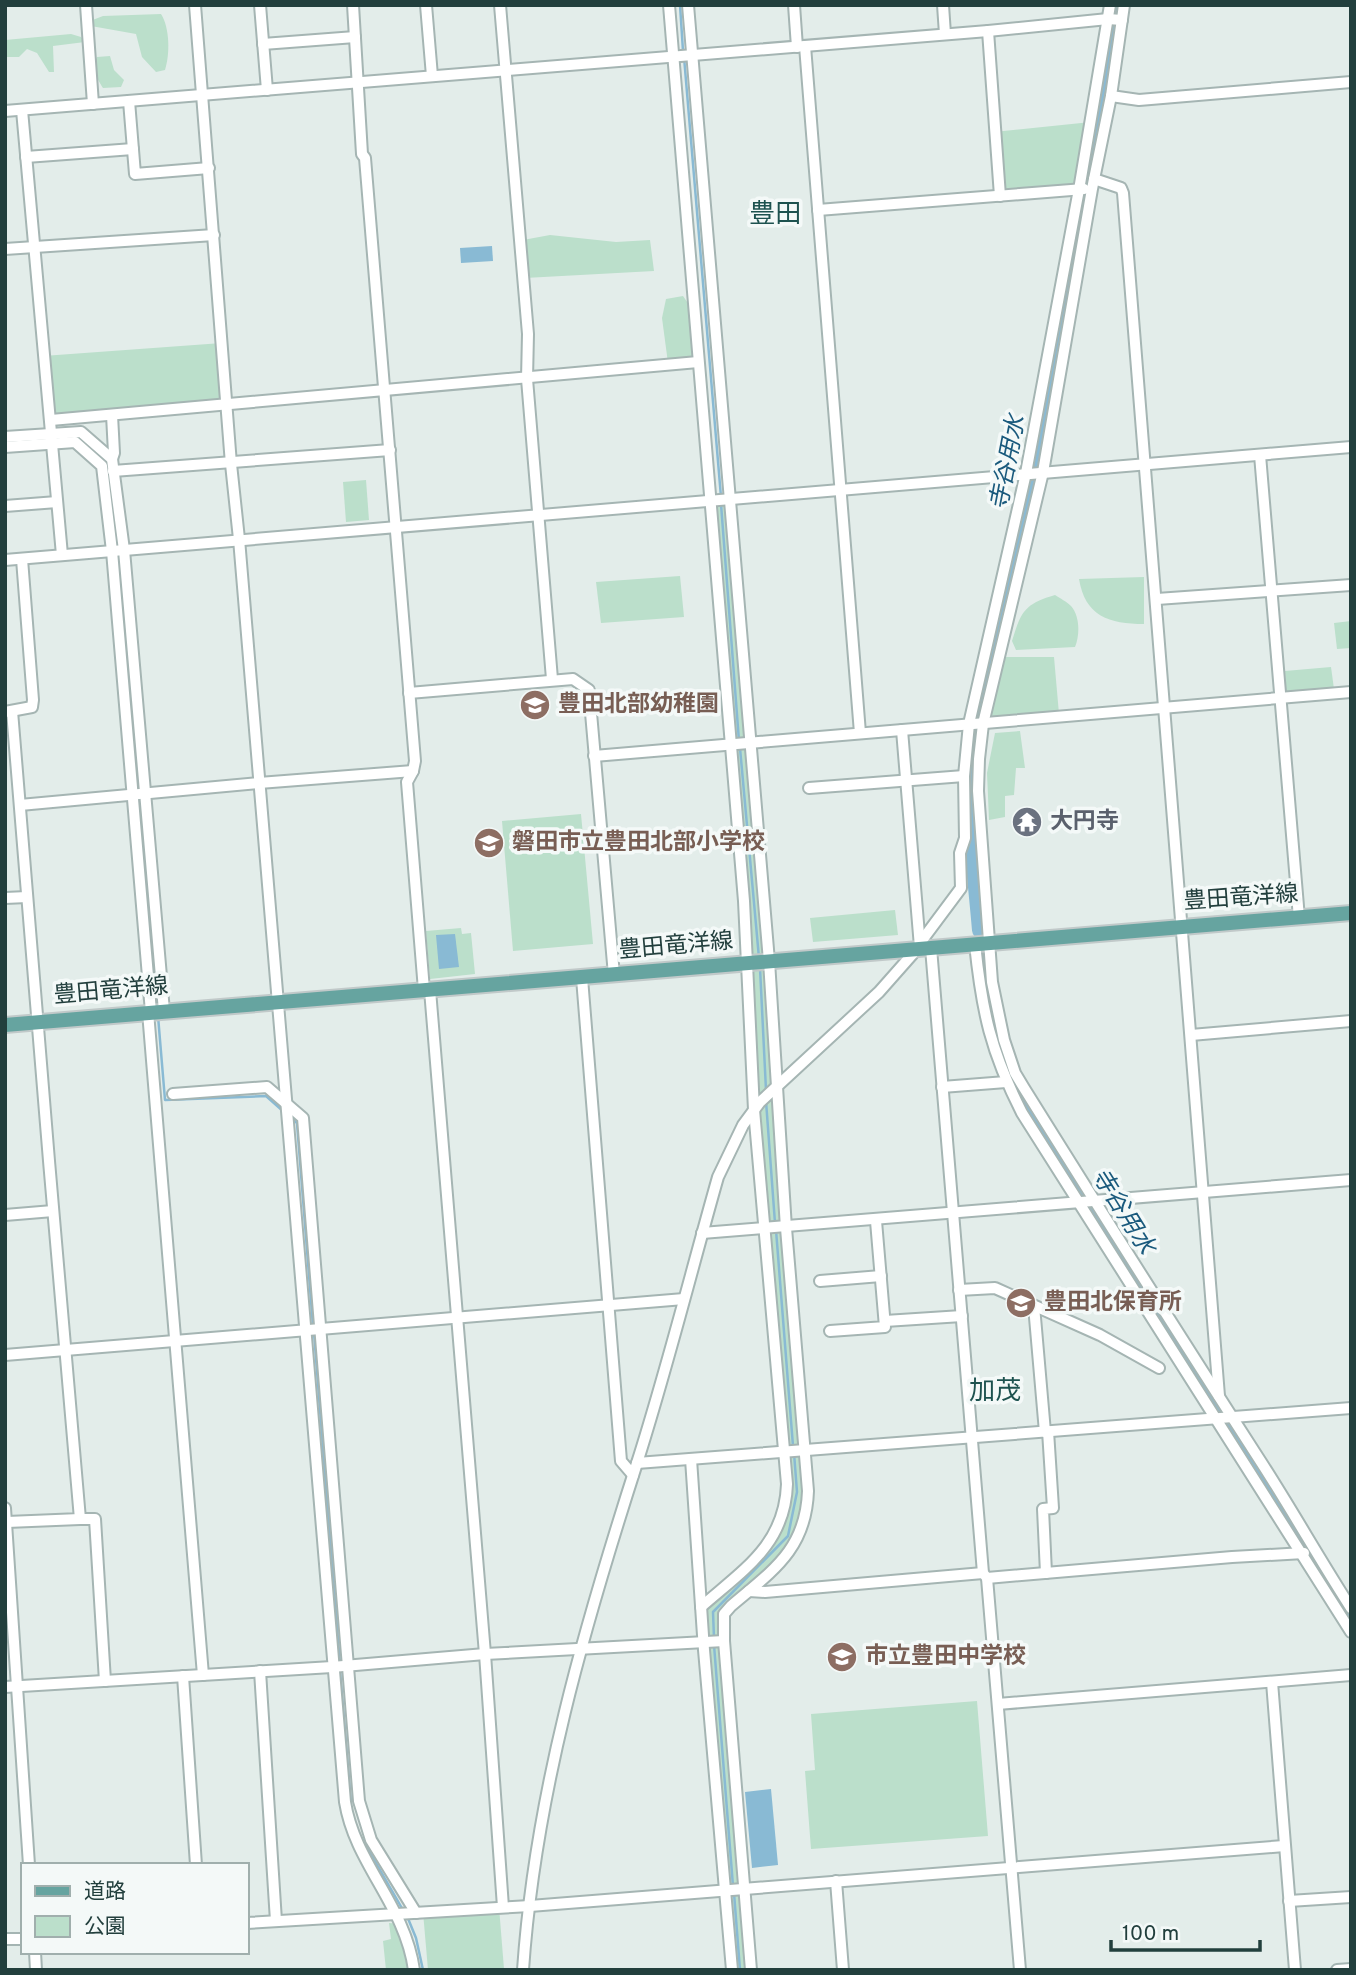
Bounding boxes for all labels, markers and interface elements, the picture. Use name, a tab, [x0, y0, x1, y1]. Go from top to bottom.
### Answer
district label: 豊田	[749, 199, 801, 232]
water label: 寺谷用水	[985, 410, 1033, 513]
school or university icon: 豊田北部幼稚園	[518, 688, 552, 722]
place label: 豊田北部幼稚園	[558, 691, 719, 720]
temple icon: 大円寺	[1010, 805, 1044, 839]
place label: 大円寺	[1050, 808, 1119, 837]
school or university icon: 磐田市立豊田北部小学校	[472, 826, 506, 860]
place label: 磐田市立豊田北部小学校	[512, 829, 765, 858]
street label: 豊田竜洋線	[1183, 881, 1299, 917]
street label: 豊田竜洋線	[617, 928, 735, 966]
street label: 豊田竜洋線	[52, 973, 170, 1011]
water label: 寺谷用水	[1084, 1163, 1162, 1263]
school or university icon: 豊田北保育所	[1004, 1286, 1038, 1320]
place label: 豊田北保育所	[1044, 1289, 1182, 1318]
district label: 加茂	[969, 1376, 1021, 1409]
school or university icon: 市立豊田中学校	[825, 1640, 859, 1674]
place label: 市立豊田中学校	[865, 1643, 1026, 1672]
legend	[21, 1863, 248, 1954]
text: 道路	[84, 1879, 126, 1906]
scale bar	[1111, 1909, 1260, 1953]
text: 公園	[84, 1914, 126, 1941]
text: 100 m	[1122, 1921, 1179, 1948]

